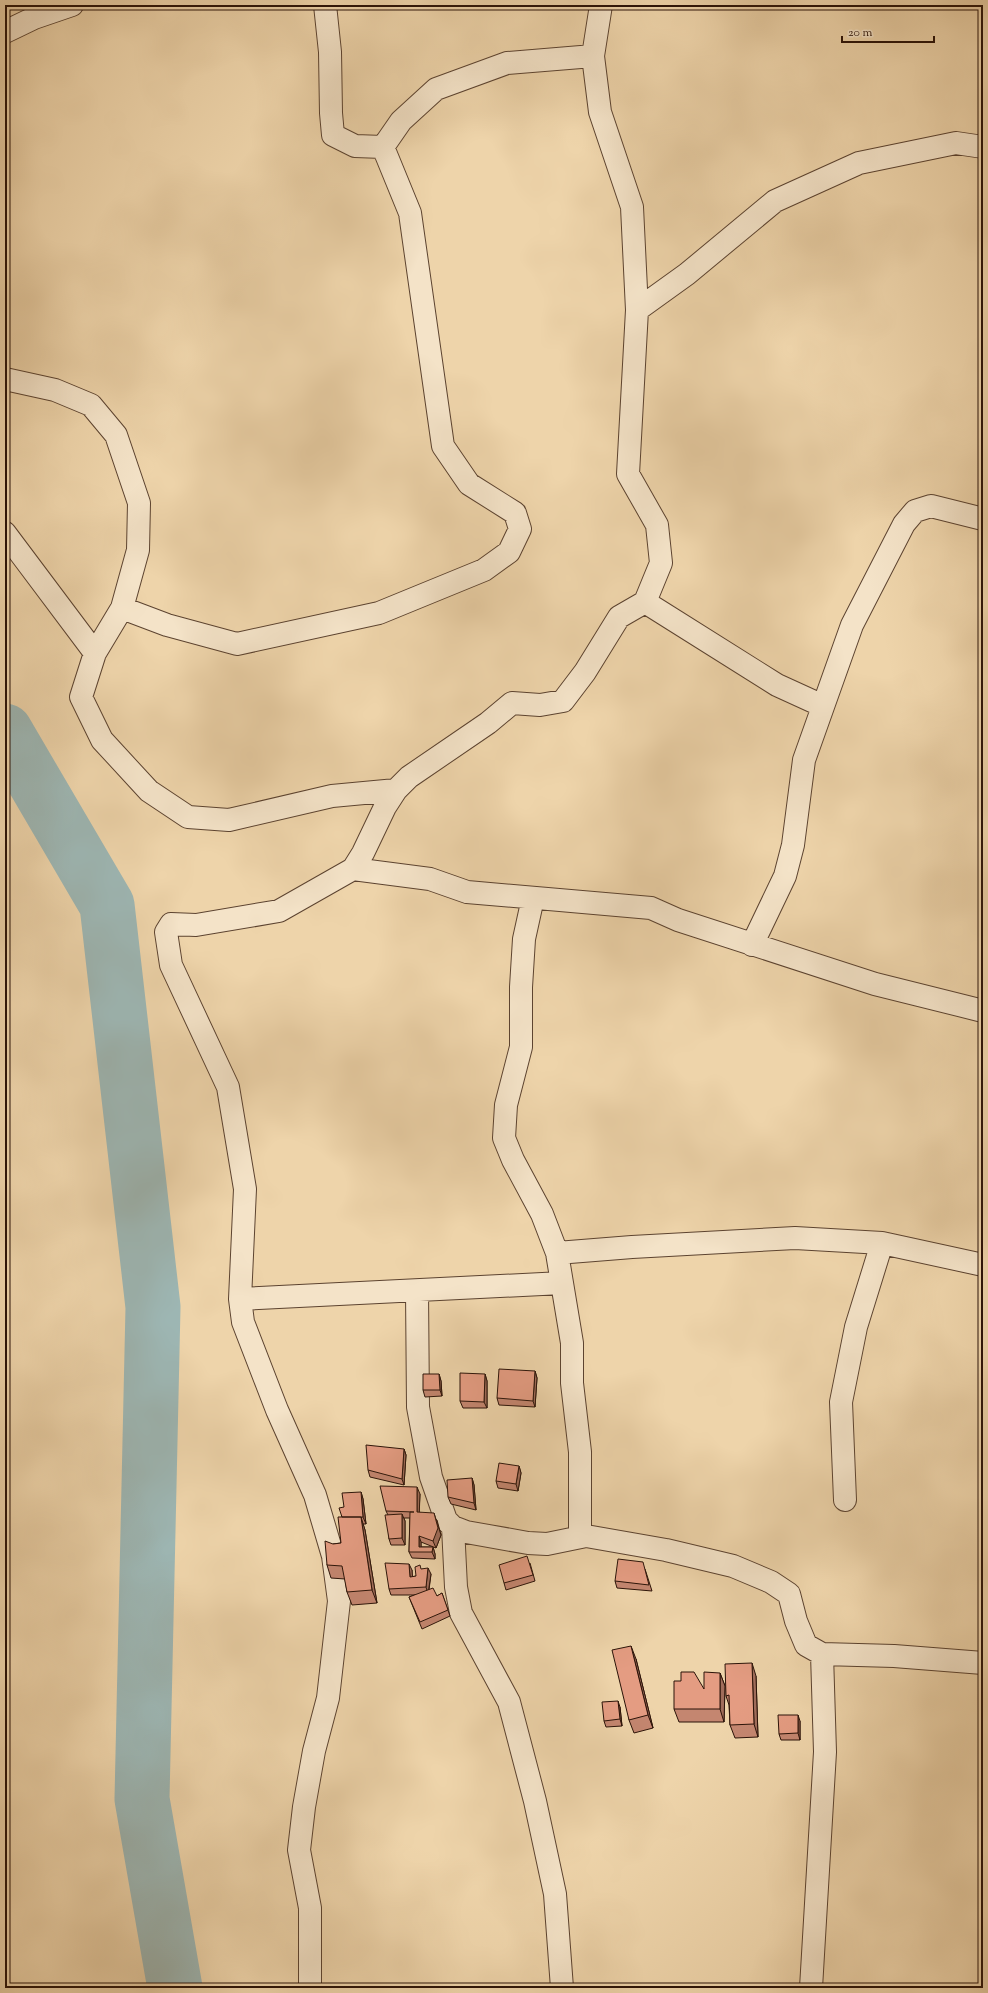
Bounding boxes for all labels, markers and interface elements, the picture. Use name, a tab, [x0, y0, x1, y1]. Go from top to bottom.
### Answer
scale bar	[842, 18, 934, 44]
text: 20 m	[848, 24, 873, 42]

